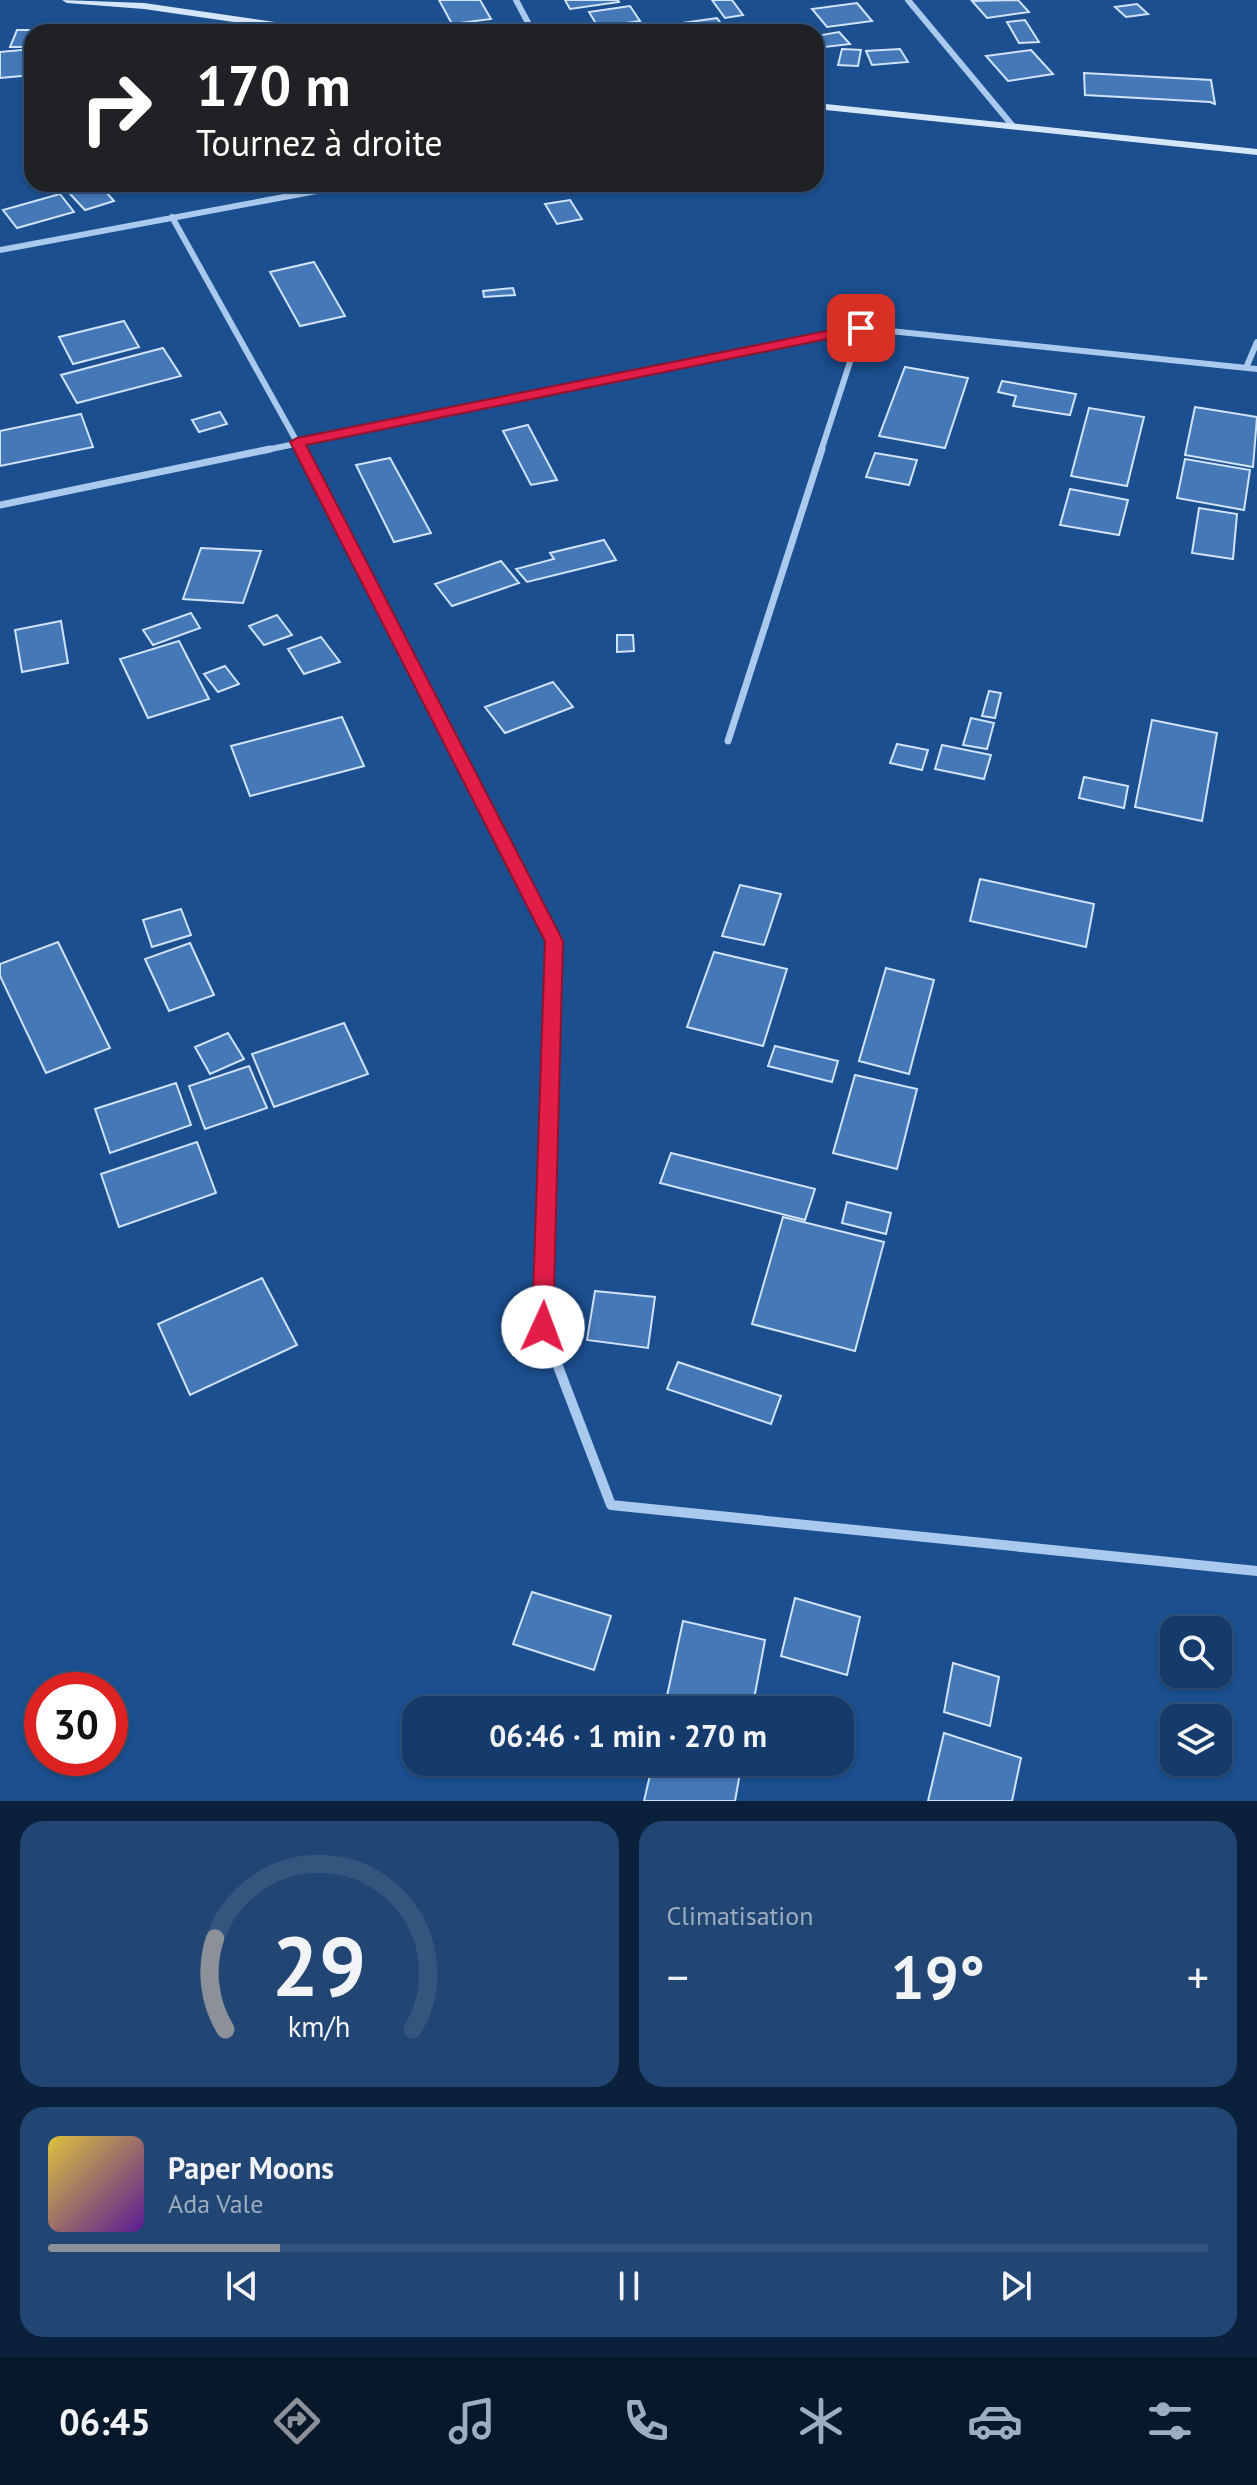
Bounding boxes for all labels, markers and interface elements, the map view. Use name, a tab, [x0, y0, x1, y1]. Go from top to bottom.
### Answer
text: 170 m	[196, 49, 351, 121]
icon: right	[64, 56, 168, 160]
text: Tournez à droite	[196, 119, 443, 166]
pin	[827, 294, 895, 362]
icon: arrive	[839, 306, 883, 350]
position arrow	[501, 1285, 585, 1369]
map controls	[1160, 1616, 1232, 1776]
button: search	[1160, 1616, 1232, 1688]
speed limit sign: 30	[24, 1672, 128, 1776]
button: layers	[1160, 1704, 1232, 1776]
text: 06:46 · 1 min · 270 m	[489, 1716, 767, 1755]
text: Climatisation	[667, 1899, 813, 1932]
text: 29	[272, 1911, 366, 2019]
text: 19°	[891, 1938, 985, 2016]
text: −	[667, 1948, 689, 2005]
text: +	[1187, 1948, 1209, 2005]
text: km/h	[288, 2008, 351, 2045]
text: Paper Moons	[168, 2148, 334, 2187]
text: Ada Vale	[168, 2187, 263, 2220]
icon: previous	[220, 2264, 264, 2308]
icon: pause	[607, 2264, 651, 2308]
icon: next	[994, 2264, 1038, 2308]
icon: directions	[269, 2393, 325, 2449]
icon: music	[444, 2393, 500, 2449]
icon: phone	[618, 2393, 674, 2449]
icon: climate	[793, 2393, 849, 2449]
icon: car	[967, 2393, 1023, 2449]
icon: filters	[1142, 2393, 1198, 2449]
text: 06:45	[59, 2398, 151, 2445]

